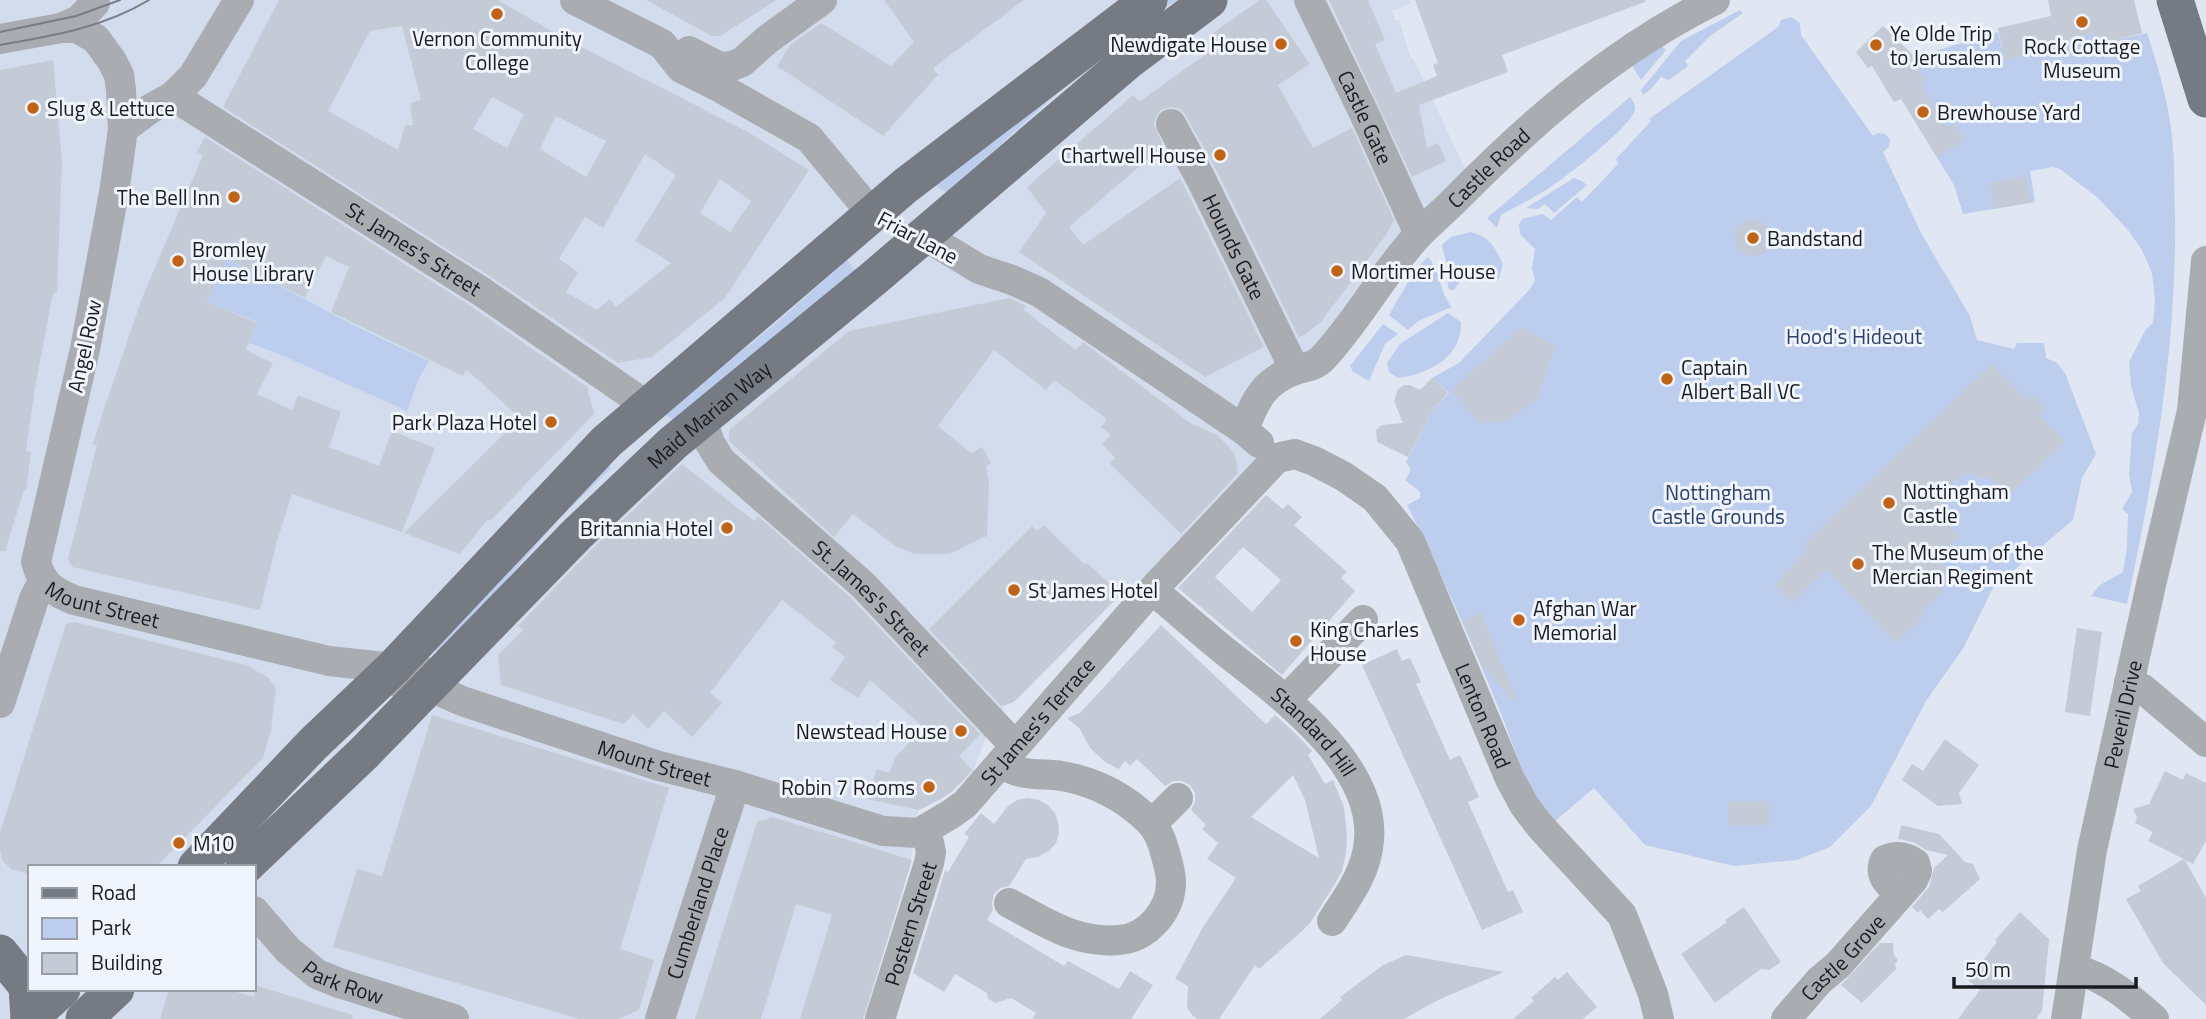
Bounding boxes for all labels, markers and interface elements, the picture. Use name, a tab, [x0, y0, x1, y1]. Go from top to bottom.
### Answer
marker: Vernon Community College	[489, 6, 505, 22]
marker: Rock Cottage Museum	[2074, 14, 2090, 30]
place label: Ye Olde Trip to Jerusalem	[1890, 17, 2001, 73]
place label: Vernon Community College	[412, 22, 582, 78]
place label: Newdigate House	[1110, 28, 1267, 60]
place label: Rock Cottage Museum	[2024, 30, 2140, 86]
marker: Newdigate House	[1273, 36, 1289, 52]
marker: Ye Olde Trip to Jerusalem	[1868, 37, 1884, 53]
street label: Castle Gate	[1329, 65, 1401, 169]
place label: Slug & Lettuce	[47, 92, 175, 124]
place label: Brewhouse Yard	[1937, 96, 2081, 128]
marker: Slug & Lettuce	[25, 100, 41, 116]
marker: Brewhouse Yard	[1915, 104, 1931, 120]
street label: Castle Road	[1440, 120, 1537, 215]
place label: Chartwell House	[1061, 139, 1206, 171]
marker: Chartwell House	[1212, 147, 1228, 163]
place label: The Bell Inn	[117, 181, 220, 213]
street label: Hounds Gate	[1195, 188, 1274, 305]
marker: The Bell Inn	[226, 189, 242, 205]
street label: St. James's Street	[340, 194, 488, 304]
street label: Friar Lane	[872, 202, 964, 272]
place label: Bandstand	[1767, 222, 1863, 254]
marker: Bandstand	[1745, 230, 1761, 246]
place label: Bromley House Library	[192, 233, 314, 289]
marker: Bromley House Library	[170, 253, 186, 269]
place label: Mortimer House	[1351, 255, 1496, 287]
marker: Mortimer House	[1329, 263, 1345, 279]
street label: Angel Row	[59, 297, 109, 395]
park label: Hood's Hideout	[1786, 320, 1923, 352]
place label: Captain Albert Ball VC	[1681, 351, 1800, 407]
street label: Maid Marian Way	[639, 353, 778, 476]
marker: Captain Albert Ball VC	[1659, 371, 1675, 387]
place label: Park Plaza Hotel	[392, 406, 537, 438]
marker: Park Plaza Hotel	[543, 414, 559, 430]
place label: Nottingham Castle	[1903, 475, 2009, 531]
park label: Nottingham Castle Grounds	[1651, 476, 1785, 532]
marker: Nottingham Castle	[1881, 495, 1897, 511]
place label: Britannia Hotel	[580, 512, 713, 544]
marker: Britannia Hotel	[719, 520, 735, 536]
street label: St. James's Street	[805, 532, 939, 664]
place label: The Museum of the Mercian Regiment	[1872, 536, 2044, 592]
marker: The Museum of the Mercian Regiment	[1850, 556, 1866, 572]
street label: Mount Street	[39, 572, 163, 636]
place label: St James Hotel	[1028, 574, 1158, 606]
marker: St James Hotel	[1006, 582, 1022, 598]
place label: Afghan War Memorial	[1533, 592, 1637, 648]
marker: Afghan War Memorial	[1511, 612, 1527, 628]
place label: King Charles House	[1310, 613, 1419, 669]
marker: King Charles House	[1288, 633, 1304, 649]
street label: St James's Terrace	[972, 650, 1102, 792]
street label: Peveril Drive	[2095, 657, 2150, 772]
street label: Lenton Road	[1447, 658, 1520, 773]
street label: Standard Hill	[1264, 679, 1365, 782]
place label: Newstead House	[796, 715, 947, 747]
marker: Newstead House	[953, 723, 969, 739]
street label: Mount Street	[594, 731, 715, 795]
place label: Robin 7 Rooms	[781, 771, 915, 803]
marker: Robin 7 Rooms	[921, 779, 937, 795]
street label: Cumberland Place	[658, 822, 737, 983]
place label: M10	[193, 827, 234, 859]
marker: M10	[171, 835, 187, 851]
street label: Postern Street	[875, 857, 945, 990]
legend	[28, 865, 256, 991]
text: Road	[91, 876, 136, 908]
street label: Castle Grove	[1793, 906, 1892, 1008]
text: Park	[91, 911, 131, 943]
text: Building	[91, 946, 163, 978]
scale bar	[1954, 946, 2136, 990]
street label: Park Row	[295, 952, 388, 1012]
text: 50 m	[1965, 953, 2011, 985]

